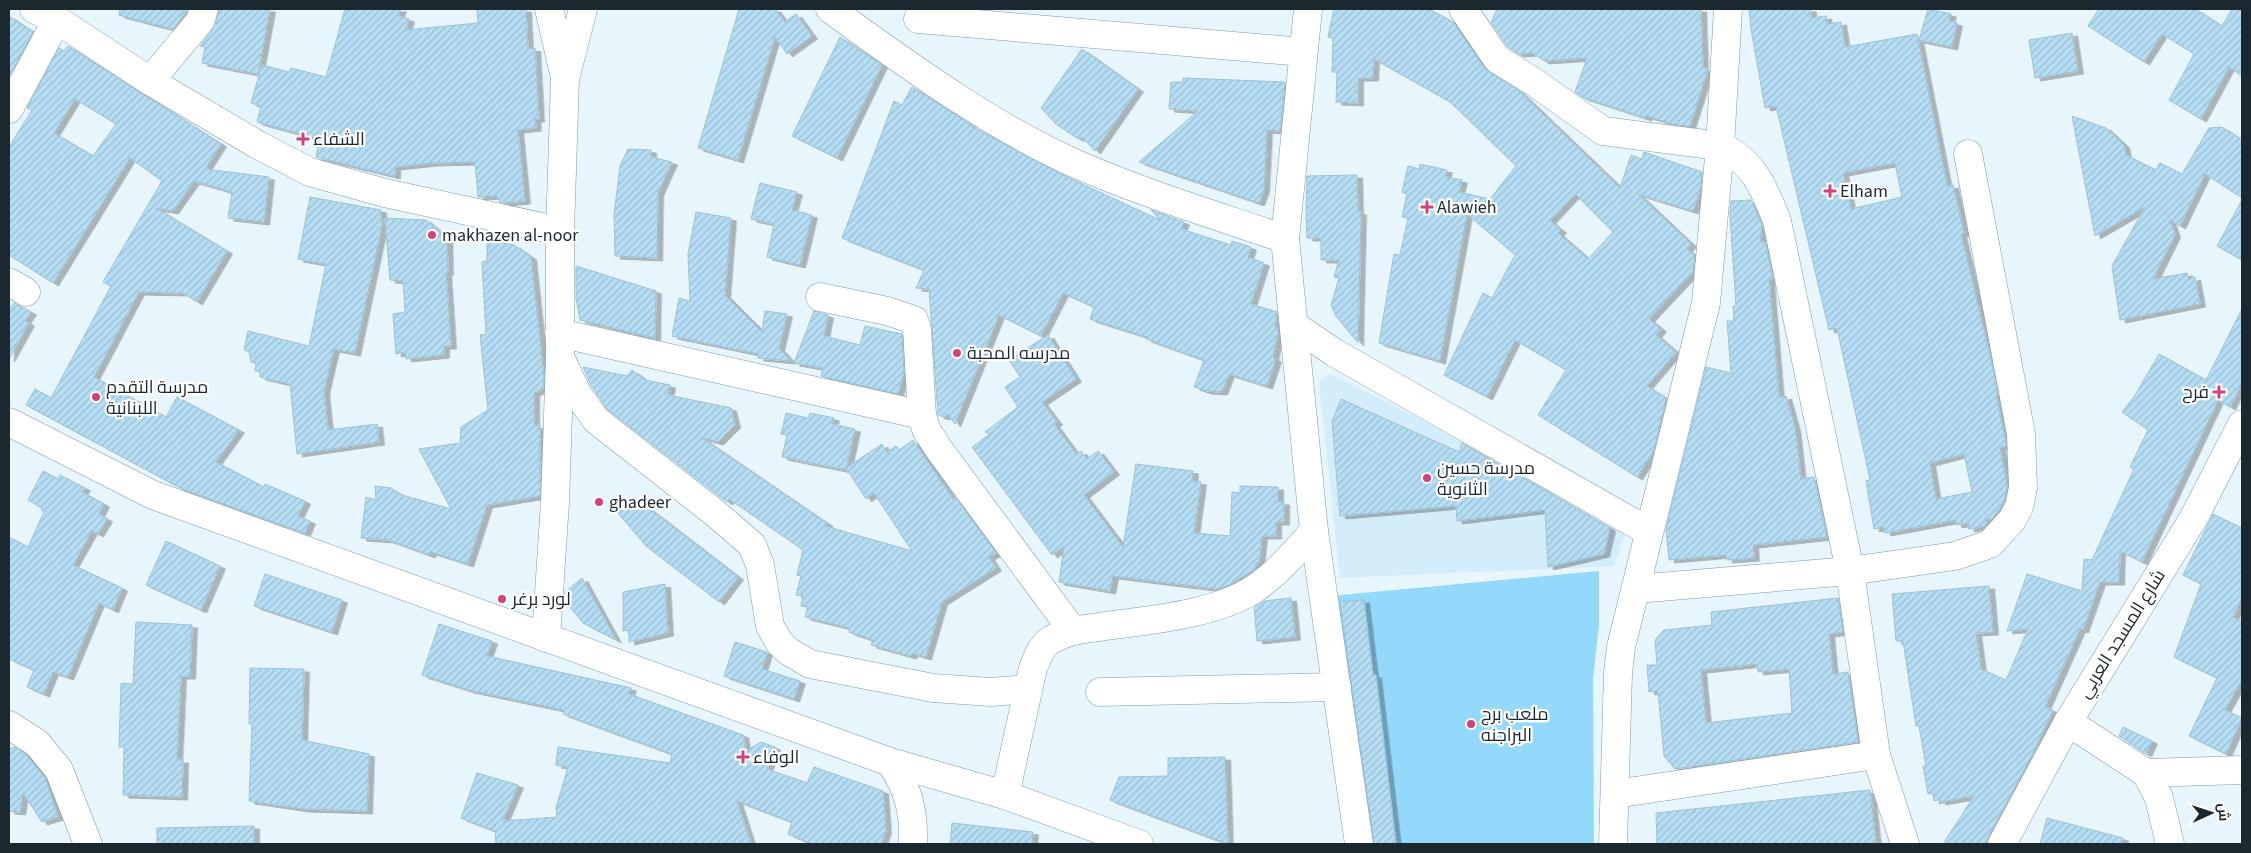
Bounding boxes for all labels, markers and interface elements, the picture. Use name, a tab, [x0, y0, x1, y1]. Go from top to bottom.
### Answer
place label: الشفاء	[313, 127, 365, 152]
marker: الشفاء	[297, 133, 309, 145]
place label: Elham	[1840, 179, 1888, 204]
marker: Elham	[1824, 185, 1836, 197]
place label: Alawieh	[1437, 195, 1497, 220]
marker: Alawieh	[1421, 201, 1433, 213]
place label: makhazen al-noor	[442, 223, 579, 248]
marker: makhazen al-noor	[426, 229, 438, 241]
place label: مدرسه المحبة	[967, 341, 1070, 366]
marker: مدرسه المحبة	[951, 347, 963, 359]
place label: مدرسة التقدم اللبنانية	[106, 375, 208, 421]
place label: فرح	[2182, 380, 2209, 405]
marker: فرح	[2213, 386, 2225, 398]
marker: مدرسة التقدم اللبنانية	[90, 391, 102, 403]
place label: مدرسة حسين الثانوية	[1437, 456, 1535, 502]
marker: مدرسة حسين الثانوية	[1421, 472, 1433, 484]
place label: ghadeer	[609, 490, 672, 515]
marker: ghadeer	[593, 496, 605, 508]
street label: شارع المسجد العربي	[2072, 565, 2172, 704]
place label: لورد برغر	[511, 587, 571, 612]
marker: لورد برغر	[496, 593, 508, 605]
place label: ملعب برج البراجنه	[1481, 702, 1548, 748]
marker: ملعب برج البراجنه	[1465, 718, 1477, 730]
place label: الوفاء	[753, 745, 799, 770]
marker: الوفاء	[737, 751, 749, 763]
north arrow	[2186, 788, 2236, 838]
text: ش	[2213, 803, 2233, 822]

